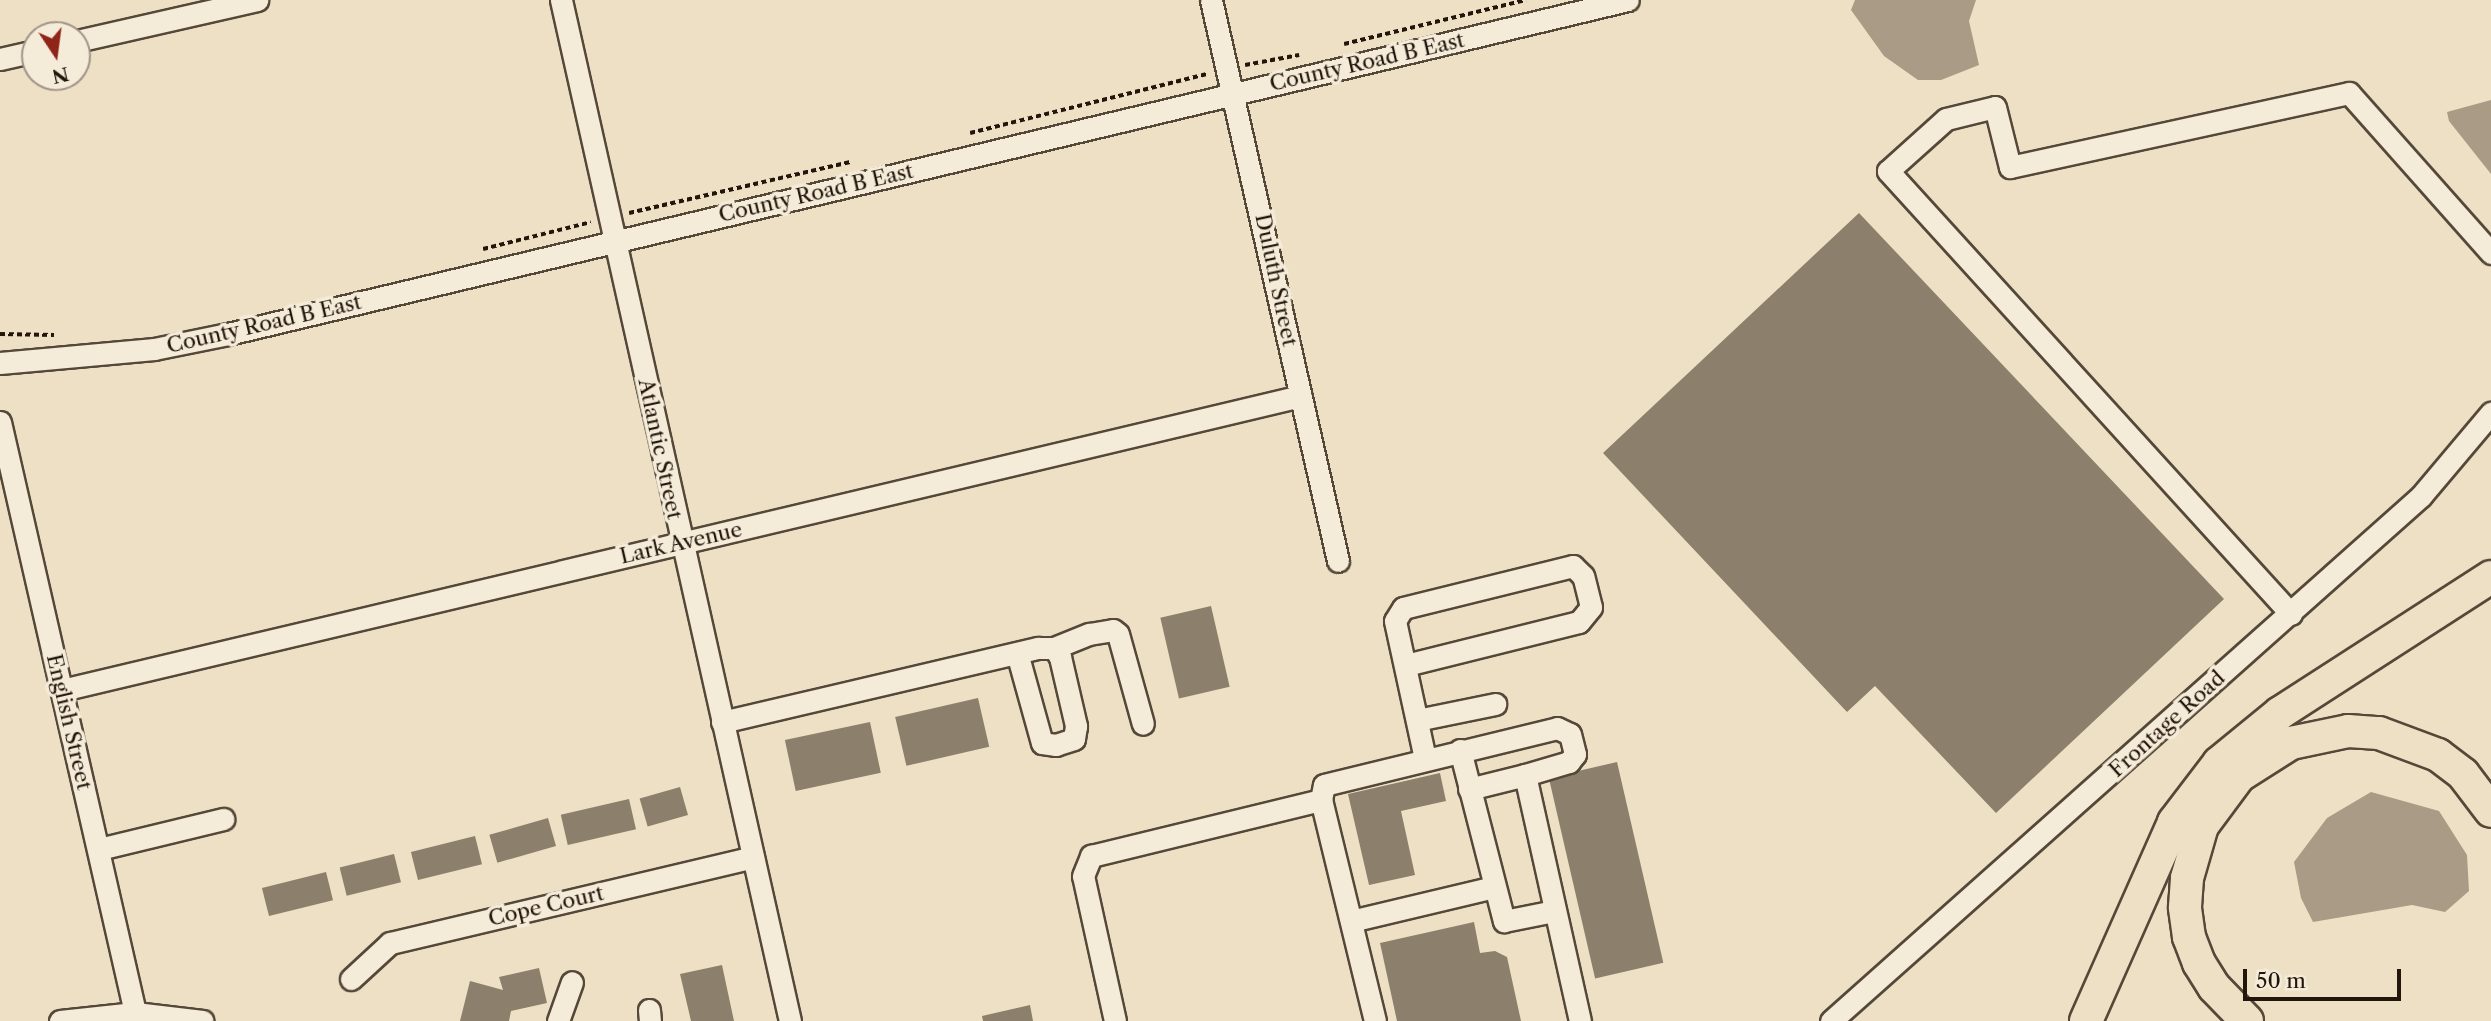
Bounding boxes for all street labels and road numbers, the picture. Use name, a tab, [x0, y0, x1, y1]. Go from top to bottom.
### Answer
street label: County Road B East	[1267, 27, 1467, 97]
street label: County Road B East	[716, 158, 916, 228]
street label: Duluth Street	[1250, 211, 1302, 349]
street label: County Road B East	[164, 289, 364, 359]
street label: Atlantic Street	[633, 376, 687, 522]
street label: Lark Avenue	[617, 517, 745, 569]
street label: English Street	[41, 652, 97, 792]
street label: Frontage Road	[2104, 665, 2230, 783]
street label: Cope Court	[486, 880, 606, 932]

